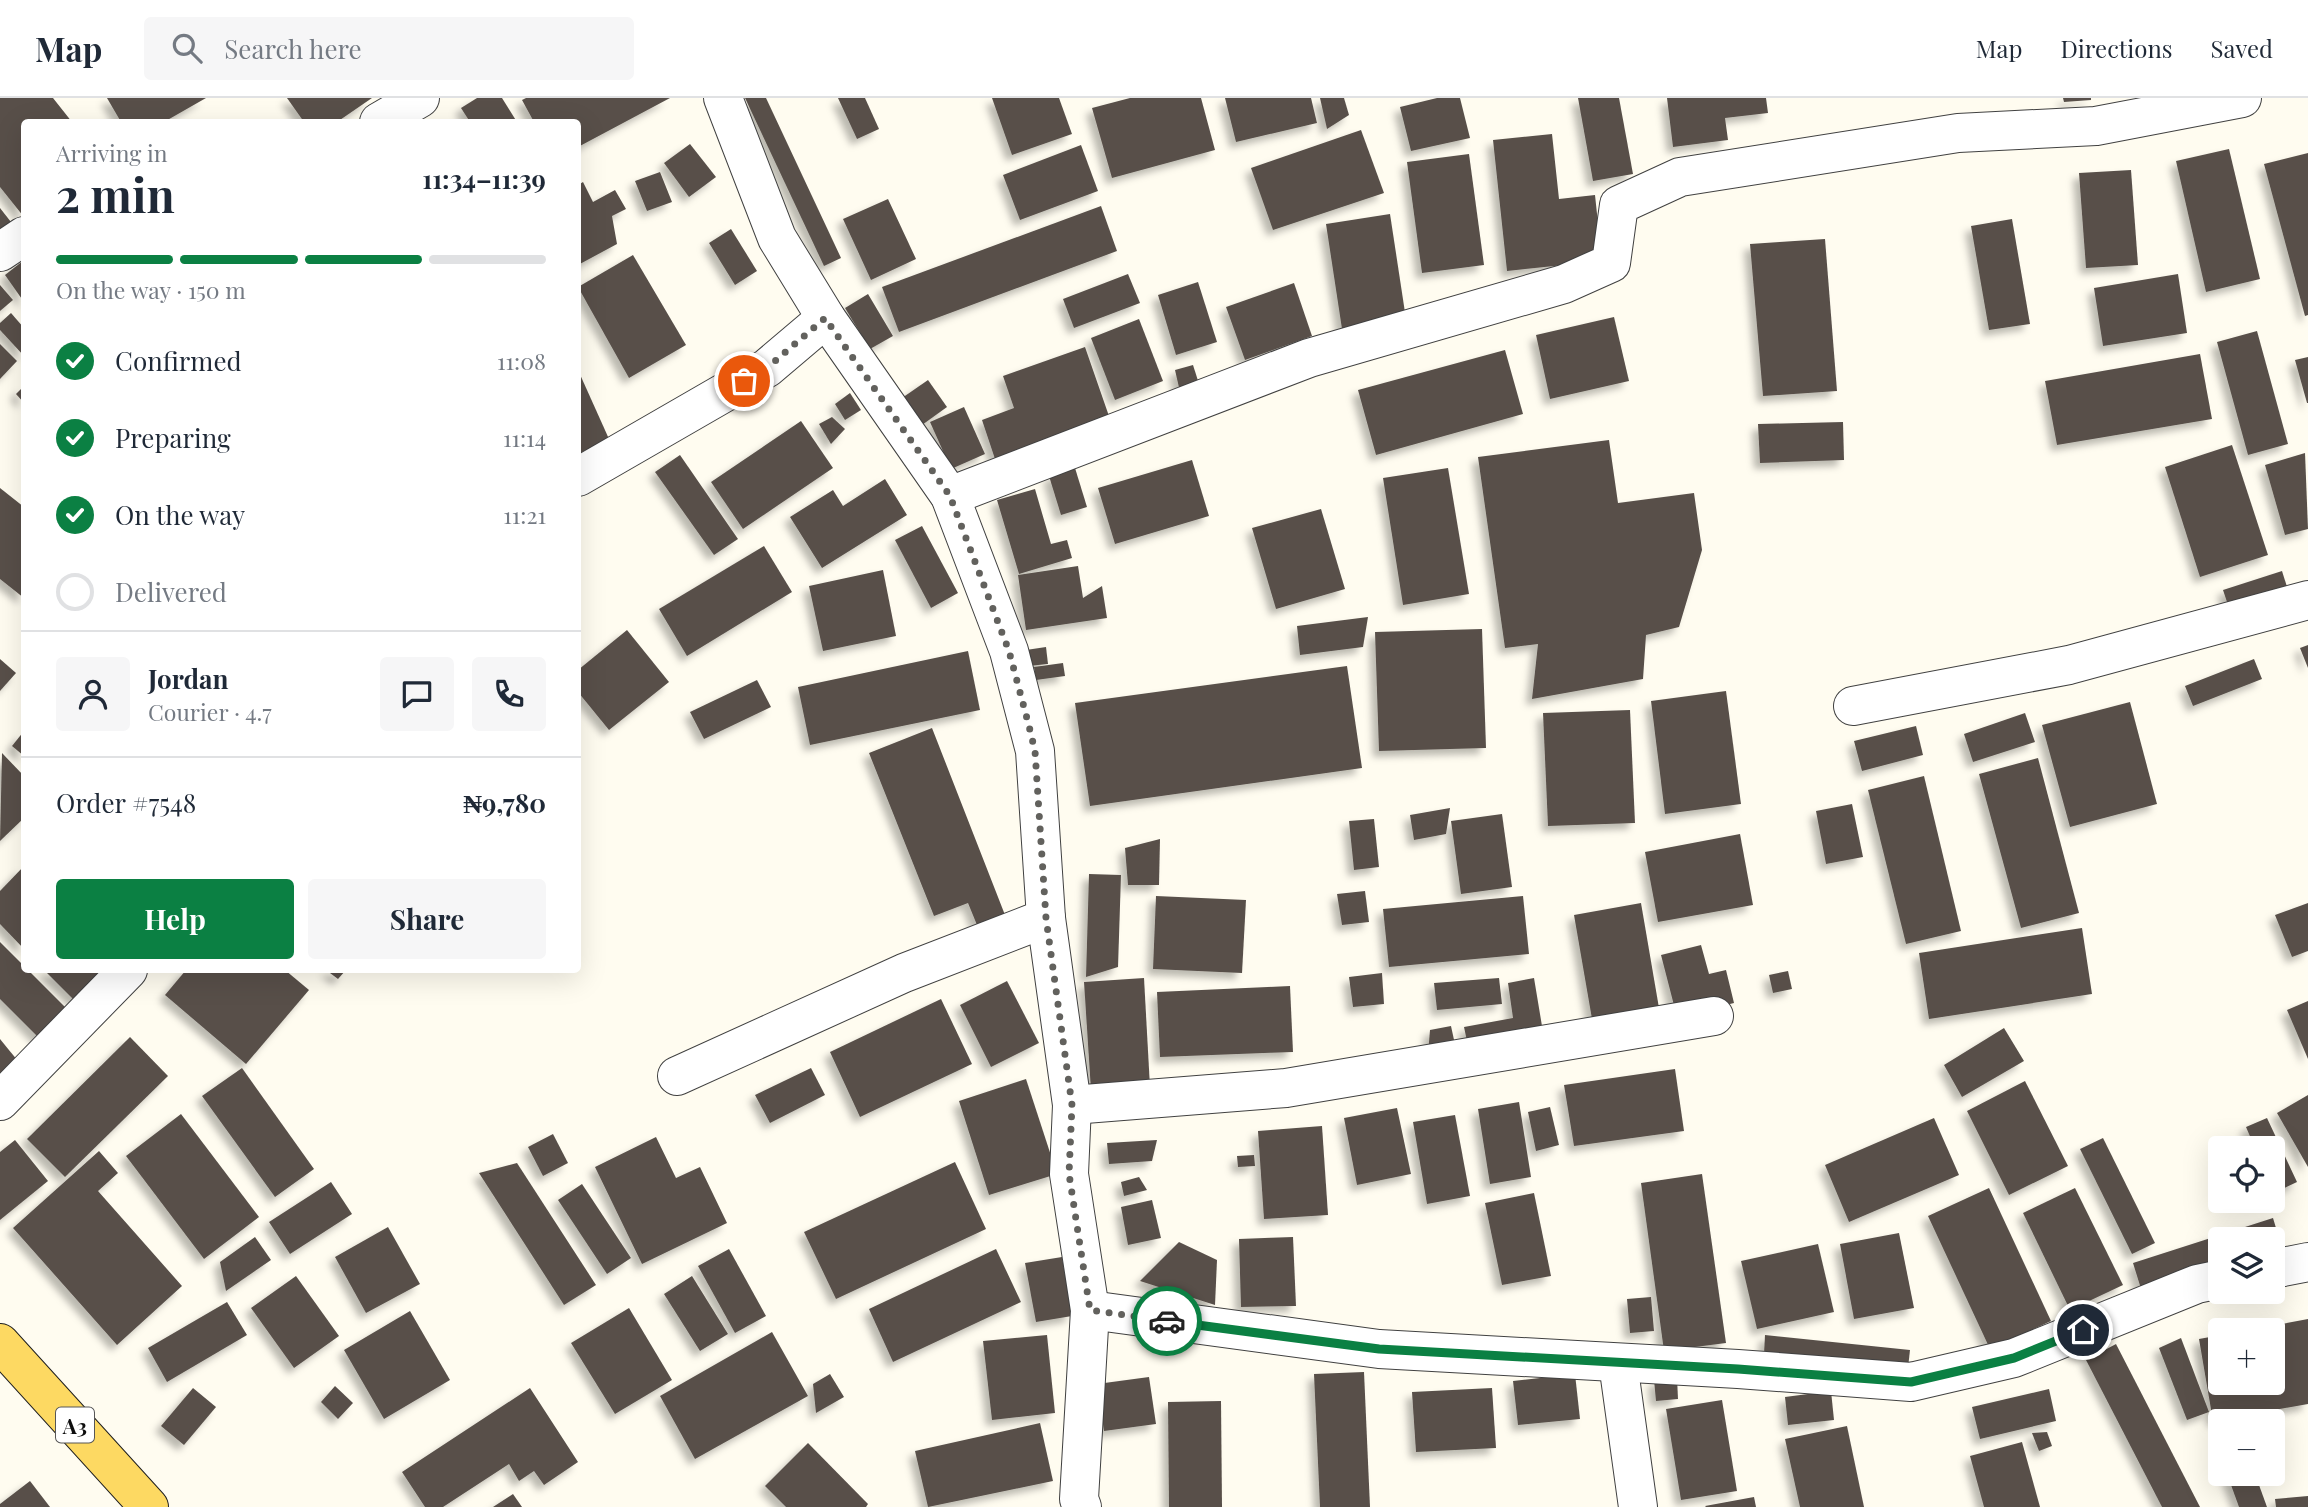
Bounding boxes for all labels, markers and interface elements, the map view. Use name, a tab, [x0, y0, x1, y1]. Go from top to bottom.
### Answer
search box	[144, 17, 634, 80]
text: Map	[35, 26, 102, 70]
icon: search	[168, 29, 206, 67]
text: Search here	[224, 31, 362, 66]
text: Map	[1976, 32, 2022, 64]
text: Directions	[2060, 32, 2173, 64]
text: Saved	[2211, 32, 2273, 64]
text: Arriving in	[56, 137, 168, 168]
text: 11:34–11:39	[422, 161, 546, 196]
text: 2 min	[56, 163, 175, 225]
text: On the way · 150 m	[56, 274, 246, 305]
icon: check	[56, 342, 94, 380]
text: Confirmed	[115, 343, 242, 378]
text: 11:08	[497, 345, 546, 376]
pin	[714, 351, 774, 411]
icon: bag	[725, 362, 763, 400]
icon: check	[56, 419, 94, 457]
text: Preparing	[115, 420, 231, 455]
text: 11:14	[503, 422, 546, 453]
icon: check	[56, 496, 94, 534]
text: On the way	[115, 497, 245, 532]
text: 11:21	[503, 499, 546, 530]
text: Delivered	[115, 574, 227, 609]
button: person	[56, 657, 130, 731]
button: chat	[380, 657, 454, 731]
button: phone	[472, 657, 546, 731]
text: Jordan	[148, 661, 228, 696]
text: Courier · 4.7	[148, 696, 272, 727]
text: Order #7548	[56, 785, 196, 820]
text: ₦9,780	[463, 785, 546, 820]
button: Help	[56, 879, 294, 959]
button: Share	[308, 879, 546, 959]
map controls	[2208, 1136, 2285, 1486]
button: locate	[2208, 1136, 2285, 1213]
button: layers	[2208, 1227, 2285, 1304]
courier	[1132, 1286, 1202, 1356]
pin	[2053, 1300, 2113, 1360]
icon: car	[1148, 1302, 1186, 1340]
icon: home	[2064, 1311, 2102, 1349]
button: +	[2208, 1318, 2285, 1395]
road number: A3	[56, 1408, 94, 1442]
button: −	[2208, 1409, 2285, 1486]

